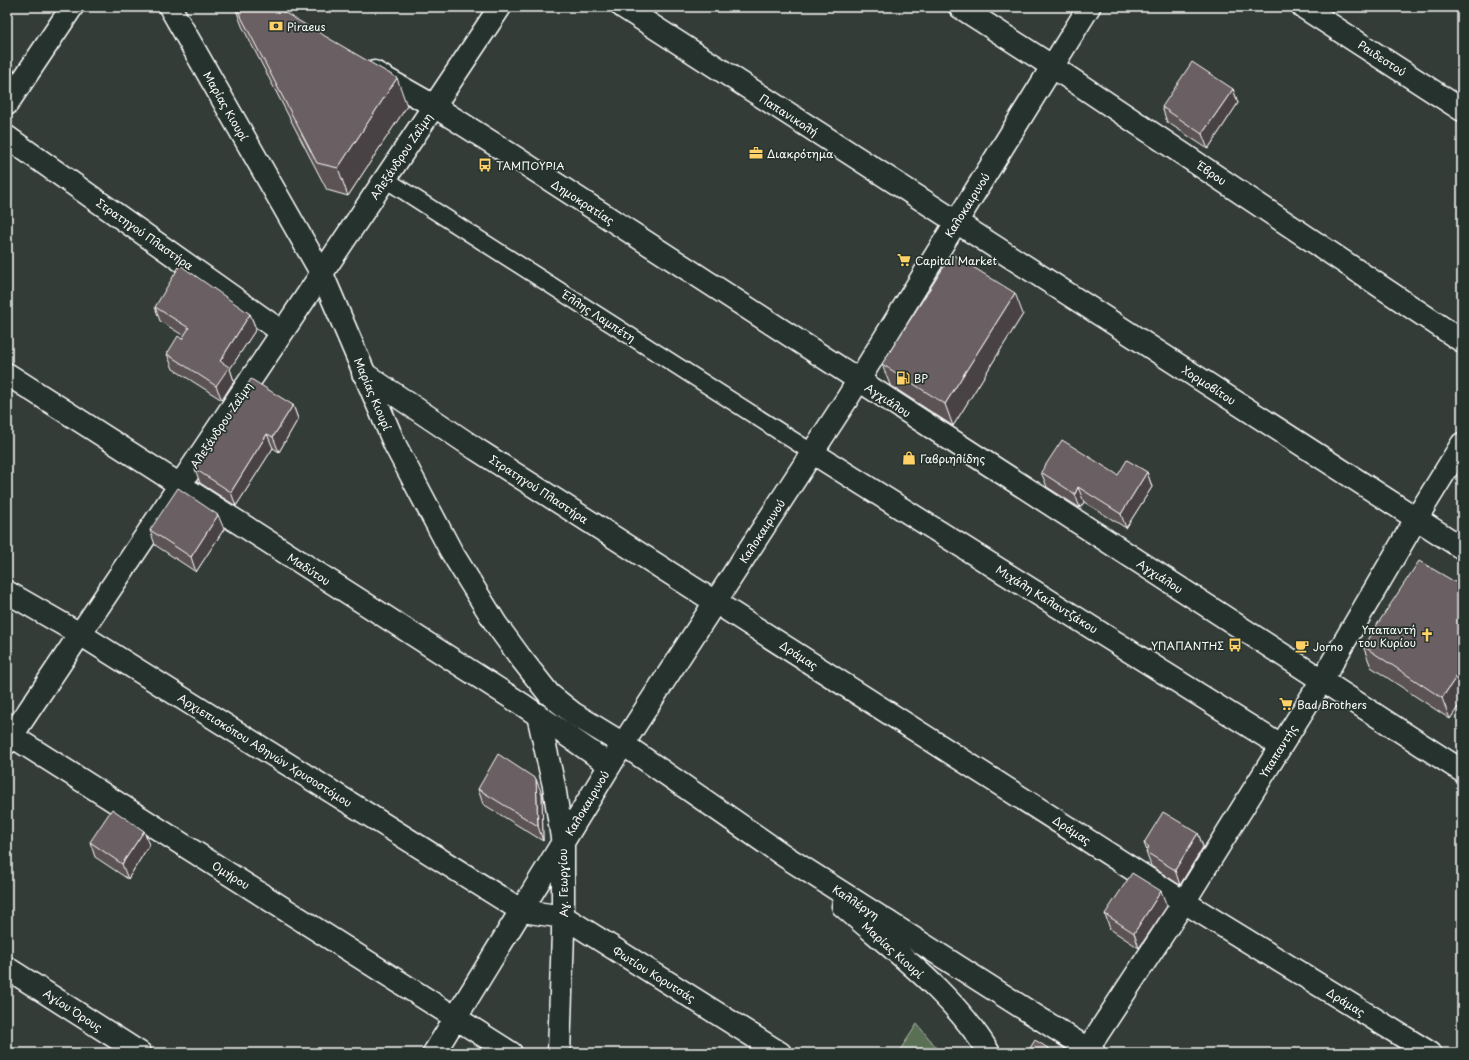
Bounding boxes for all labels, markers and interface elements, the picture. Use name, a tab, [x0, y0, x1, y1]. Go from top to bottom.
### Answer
bank icon: Piraeus	[268, 18, 284, 34]
place label: Piraeus	[287, 18, 325, 35]
street label: Ραιδεστού	[1355, 36, 1409, 80]
street label: Μαρίας Κιουρί	[199, 68, 253, 144]
street label: Παπανικολή	[756, 90, 822, 140]
street label: Αλεξάνδρου Ζαΐμη	[366, 109, 436, 203]
office icon: Διακρότημα	[748, 145, 764, 161]
place label: Διακρότημα	[767, 145, 834, 162]
street label: Έβρου	[1192, 156, 1230, 189]
bus stop icon: ΤΑΜΠΟΥΡΙΑ	[477, 157, 493, 173]
place label: ΤΑΜΠΟΥΡΙΑ	[496, 157, 564, 174]
street label: Καλοκαιρινού	[940, 169, 994, 241]
street label: Δημοκρατίας	[548, 175, 618, 229]
street label: Στρατηγού Πλαστήρα	[93, 194, 197, 274]
supermarket icon: Capital Market	[896, 252, 912, 268]
place label: Capital Market	[915, 252, 997, 269]
street label: Έλλης Λαμπέτη	[557, 285, 639, 346]
street label: Μαρίας Κιουρί	[350, 355, 396, 433]
street label: Χορμοβίτου	[1179, 361, 1239, 409]
fuel station icon: BP	[895, 370, 911, 386]
place label: BP	[914, 370, 928, 387]
street label: Αλεξάνδρου Ζαΐμη	[186, 378, 256, 472]
street label: Αγχιάλου	[862, 379, 914, 421]
shop icon: Γαβριηλίδης	[901, 450, 917, 466]
place label: Γαβριηλίδης	[920, 450, 985, 467]
street label: Στρατηγού Πλαστήρα	[486, 451, 592, 527]
street label: Καλοκαιρινού	[735, 496, 789, 566]
street label: Μαδύτου	[284, 549, 334, 589]
street label: Αγχιάλου	[1134, 555, 1186, 597]
street label: Μιχάλη Καλαντζάκου	[993, 561, 1101, 637]
place label: Υπαπαντή του Κυρίου	[1358, 621, 1416, 651]
church icon: Υπαπαντή του Κυρίου	[1419, 627, 1435, 643]
street label: Δράμας	[777, 636, 822, 674]
place label: ΥΠΑΠΑΝΤΗΣ	[1151, 637, 1224, 654]
bus stop icon: ΥΠΑΠΑΝΤΗΣ	[1227, 637, 1243, 653]
cafe icon: Jorno	[1294, 638, 1310, 654]
place label: Jorno	[1313, 638, 1343, 655]
street label: Αρχιεπισκόπου Αθηνών Χρυσοστόμου	[175, 689, 355, 811]
supermarket icon: Bad Brothers	[1278, 696, 1294, 712]
place label: Bad Brothers	[1297, 696, 1367, 713]
street label: Υπαπαντής	[1255, 721, 1301, 781]
street label: Καλοκαιρινού	[561, 767, 613, 839]
street label: Δράμας	[1050, 811, 1095, 849]
street label: Αγ. Γεωργίου	[554, 849, 572, 917]
street label: Ομήρου	[209, 857, 253, 893]
street label: Καλλέργη	[829, 881, 883, 923]
street label: Μαρίας Κιουρί	[858, 918, 928, 982]
street label: Φωτίου Κορυτσάς	[609, 942, 699, 1007]
street label: Δράμας	[1323, 984, 1369, 1021]
street label: Αγίου Όρους	[40, 985, 106, 1036]

